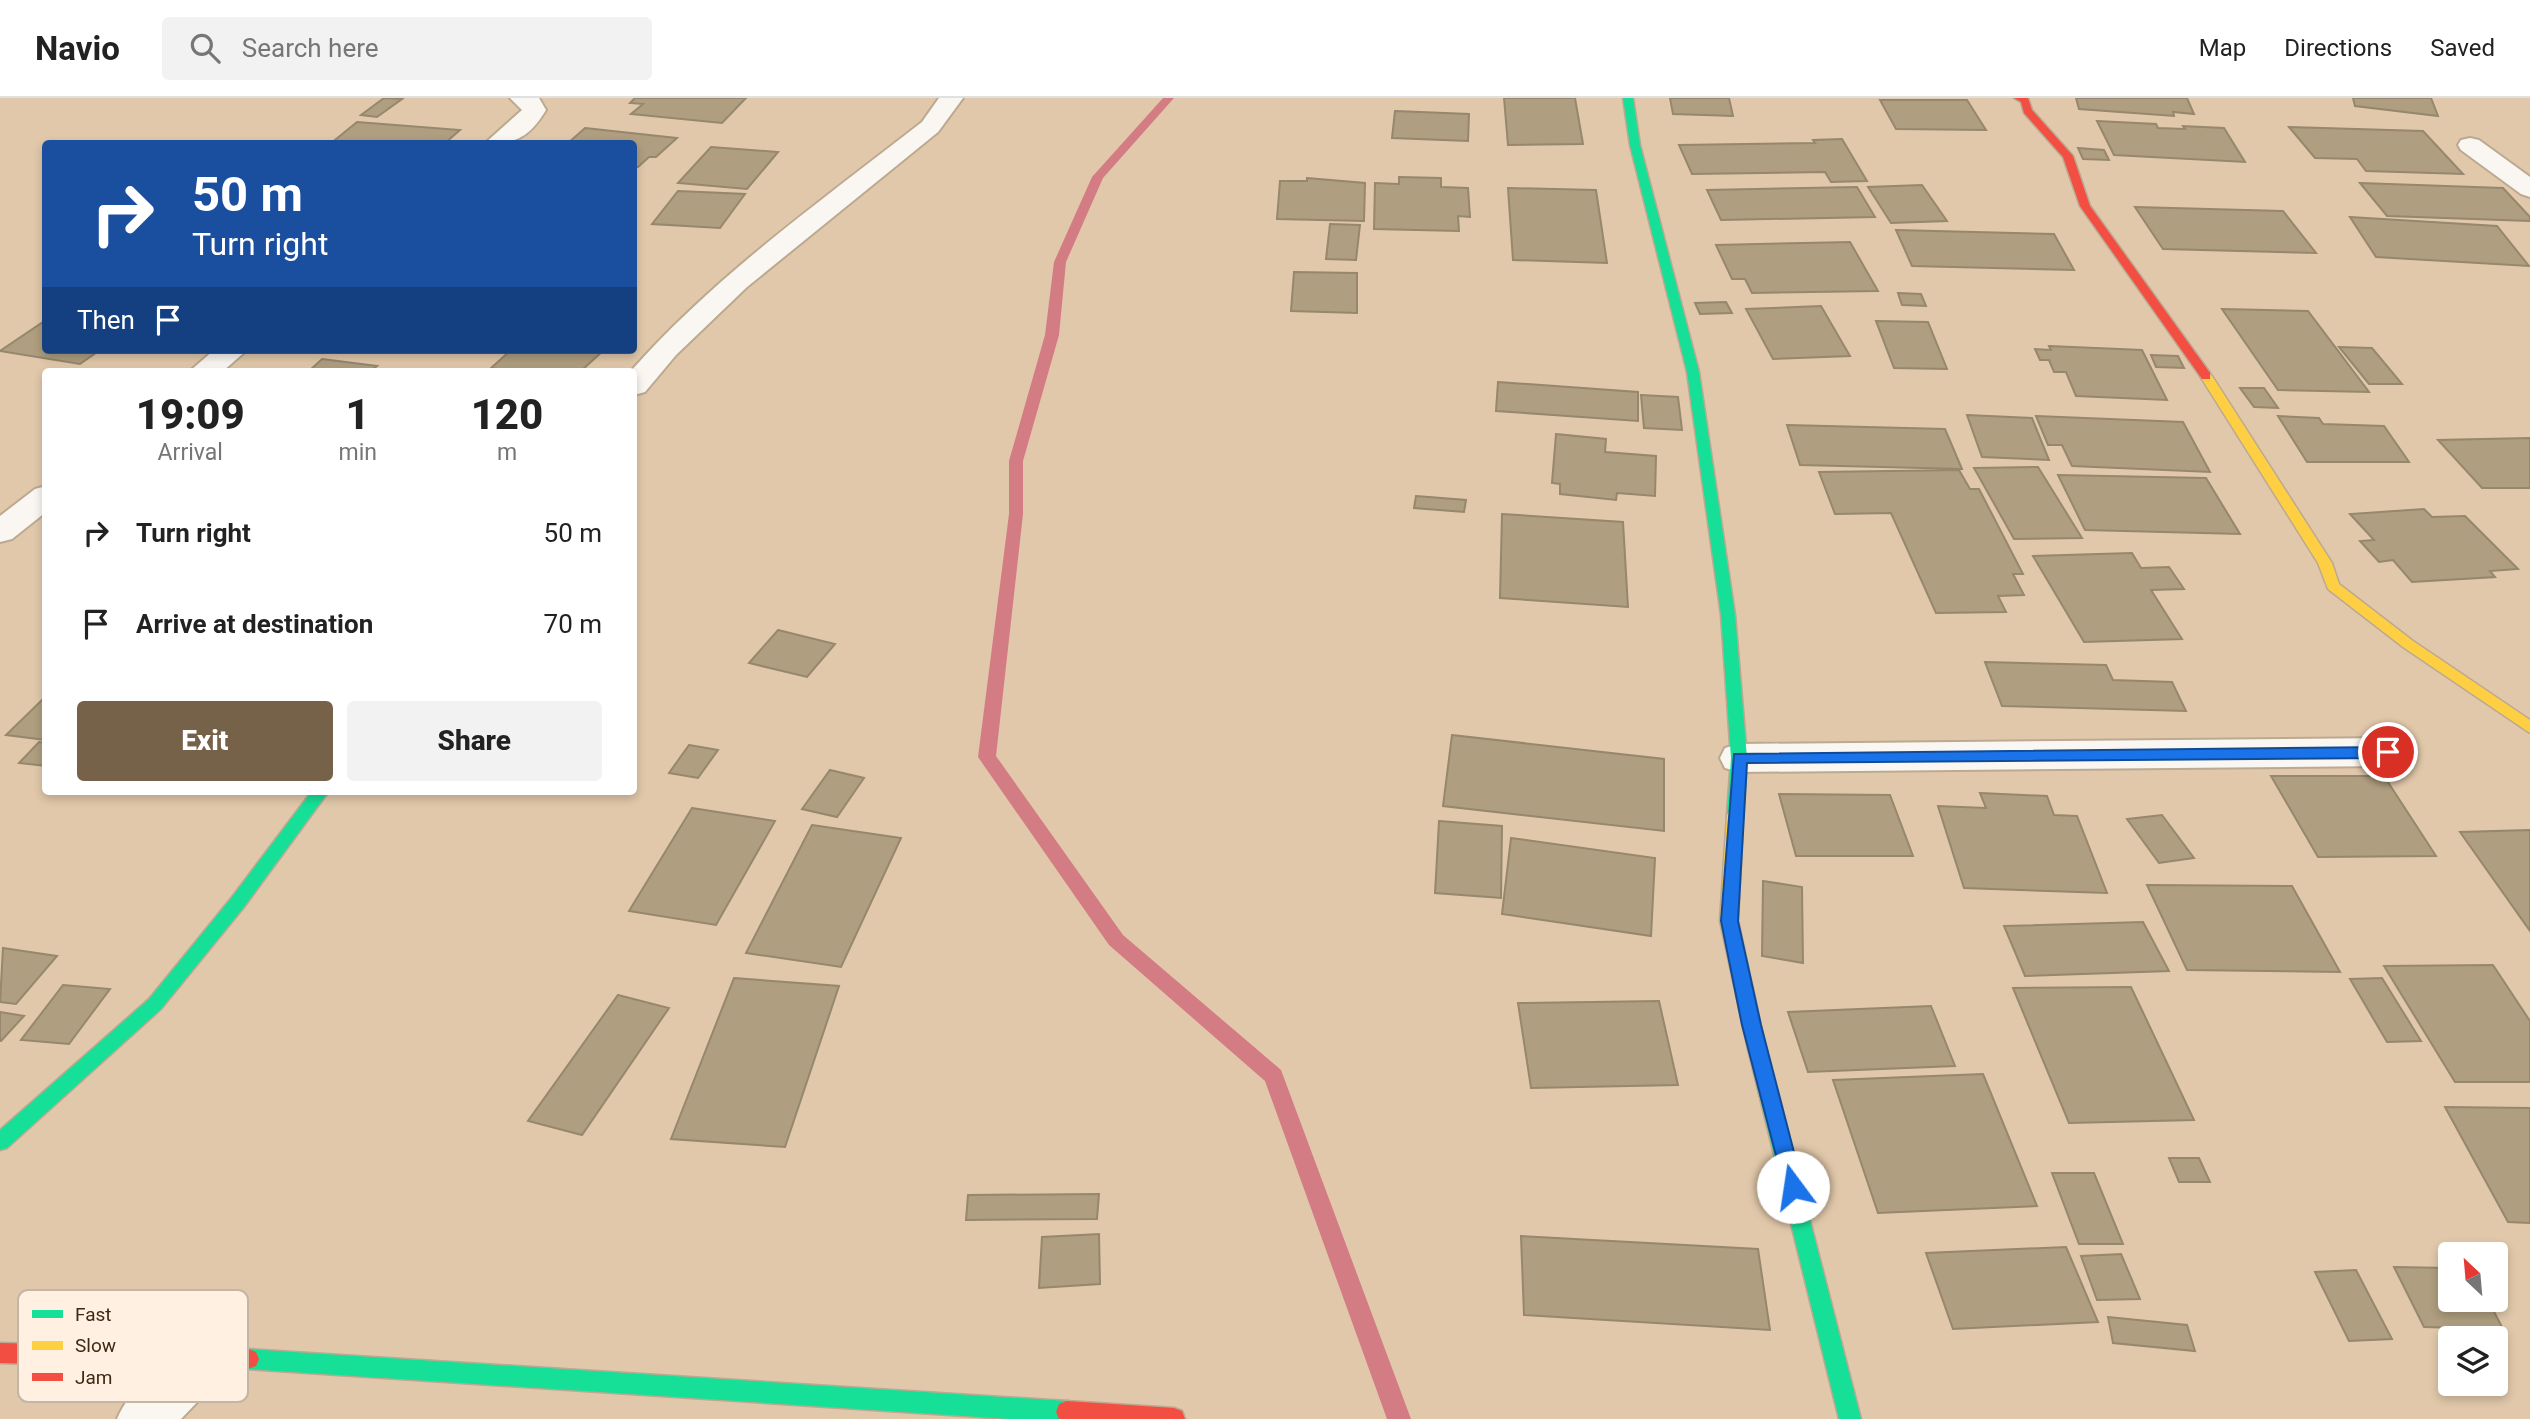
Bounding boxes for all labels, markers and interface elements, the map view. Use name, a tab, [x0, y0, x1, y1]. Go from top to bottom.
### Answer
search box	[162, 17, 652, 80]
text: Navio	[35, 29, 120, 68]
icon: search	[186, 29, 224, 67]
text: Search here	[242, 33, 379, 63]
text: Map	[2199, 34, 2246, 62]
text: Directions	[2284, 34, 2392, 62]
text: Saved	[2430, 34, 2495, 62]
text: 50 m	[192, 166, 303, 223]
icon: right	[77, 168, 168, 259]
text: Turn right	[192, 225, 328, 263]
icon: arrive	[149, 301, 187, 339]
text: Then	[77, 305, 135, 335]
text: 19:09	[136, 390, 245, 439]
text: 1	[346, 390, 370, 439]
text: 120	[471, 390, 543, 439]
text: Arrival	[158, 439, 223, 466]
text: min	[338, 439, 377, 466]
text: m	[497, 439, 517, 466]
icon: right	[77, 514, 115, 552]
text: Turn right	[136, 518, 251, 548]
text: 50 m	[544, 518, 602, 548]
icon: arrive	[77, 605, 115, 643]
text: Arrive at destination	[136, 609, 373, 639]
text: 70 m	[544, 609, 602, 639]
button: Exit	[77, 701, 333, 781]
button: Share	[347, 701, 602, 781]
pin	[2358, 722, 2418, 782]
icon: arrive	[2369, 733, 2407, 771]
position arrow	[1756, 1150, 1830, 1224]
north arrow	[2438, 1242, 2508, 1312]
map controls	[2438, 1242, 2508, 1396]
legend	[18, 1290, 248, 1402]
text: Fast	[75, 1303, 112, 1326]
button: layers	[2438, 1326, 2508, 1396]
text: Slow	[75, 1334, 116, 1357]
text: Jam	[75, 1366, 112, 1389]

